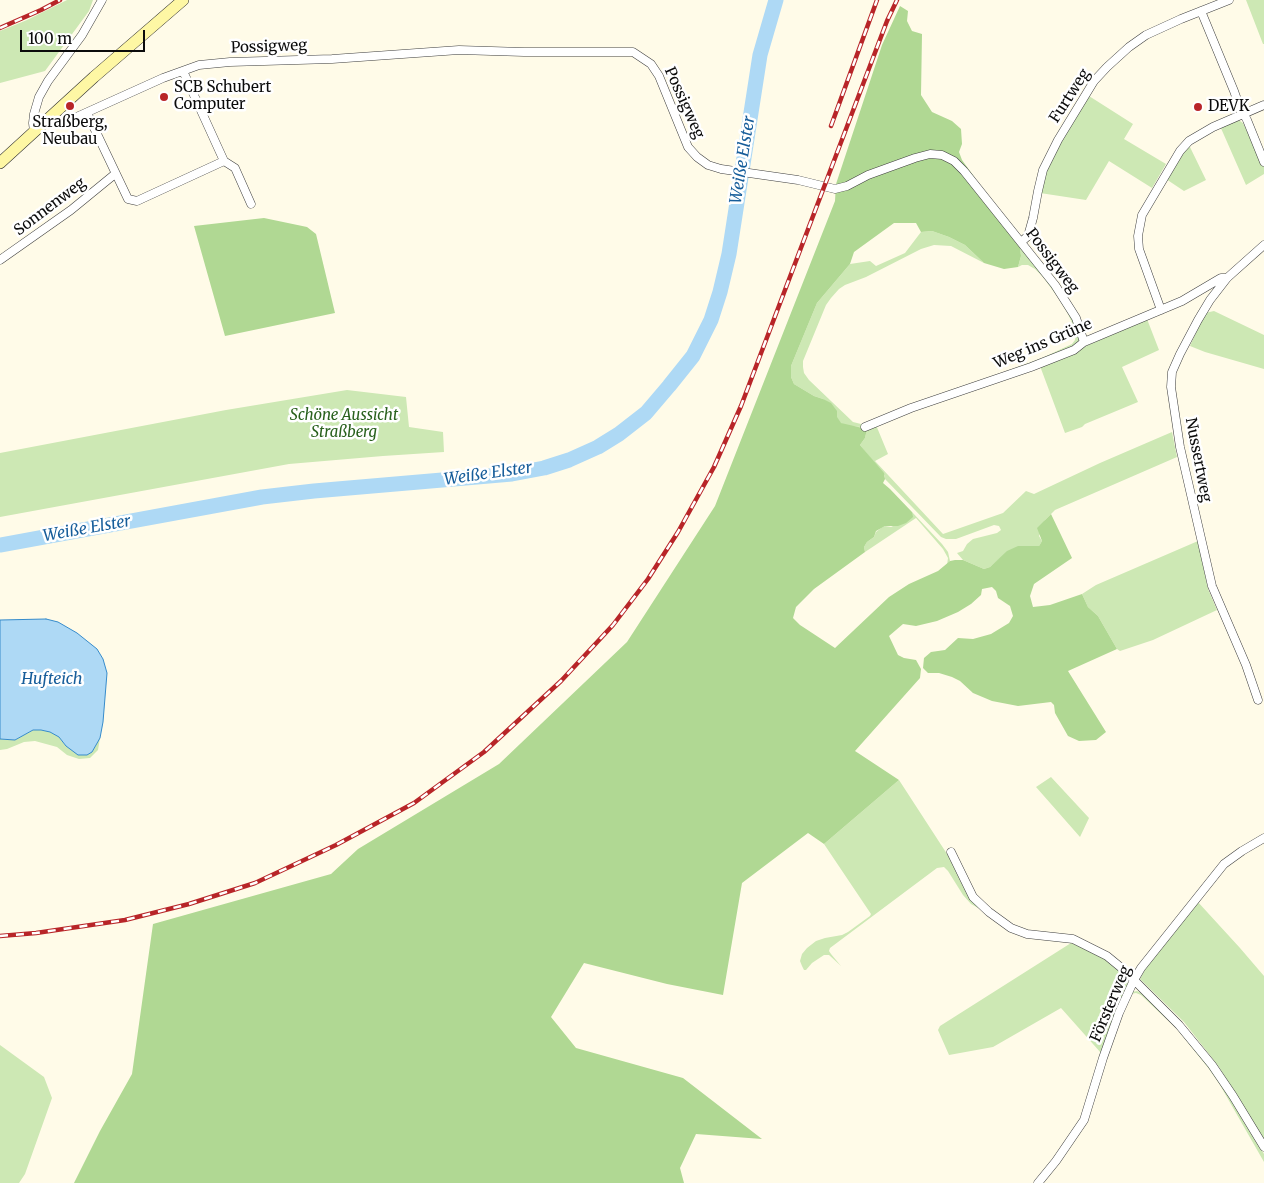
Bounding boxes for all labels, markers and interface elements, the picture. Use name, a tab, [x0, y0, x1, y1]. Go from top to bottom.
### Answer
scale bar	[22, 20, 148, 52]
text: 100 m	[28, 29, 72, 48]
street label: Possigweg	[231, 37, 307, 57]
street label: Possigweg	[660, 64, 708, 142]
street label: Furtweg	[1046, 66, 1094, 126]
place label: SCB Schubert Computer	[174, 79, 271, 114]
marker: SCB Schubert Computer	[158, 91, 170, 103]
place label: DEVK	[1208, 98, 1250, 116]
marker: Straßberg, Neubau	[64, 100, 76, 112]
marker: DEVK	[1192, 101, 1204, 113]
place label: Straßberg, Neubau	[32, 114, 108, 149]
water label: Weiße Elster	[727, 115, 759, 205]
street label: Sonnenweg	[11, 174, 89, 240]
street label: Possigweg	[1022, 225, 1082, 297]
street label: Weg ins Grüne	[991, 315, 1095, 373]
park label: Schöne Aussicht Straßberg	[290, 407, 398, 442]
street label: Nussertweg	[1181, 416, 1215, 504]
water label: Weiße Elster	[443, 458, 533, 490]
water label: Weiße Elster	[42, 512, 132, 546]
water label: Hufteich	[21, 669, 83, 689]
street label: Försterweg	[1087, 963, 1135, 1045]

